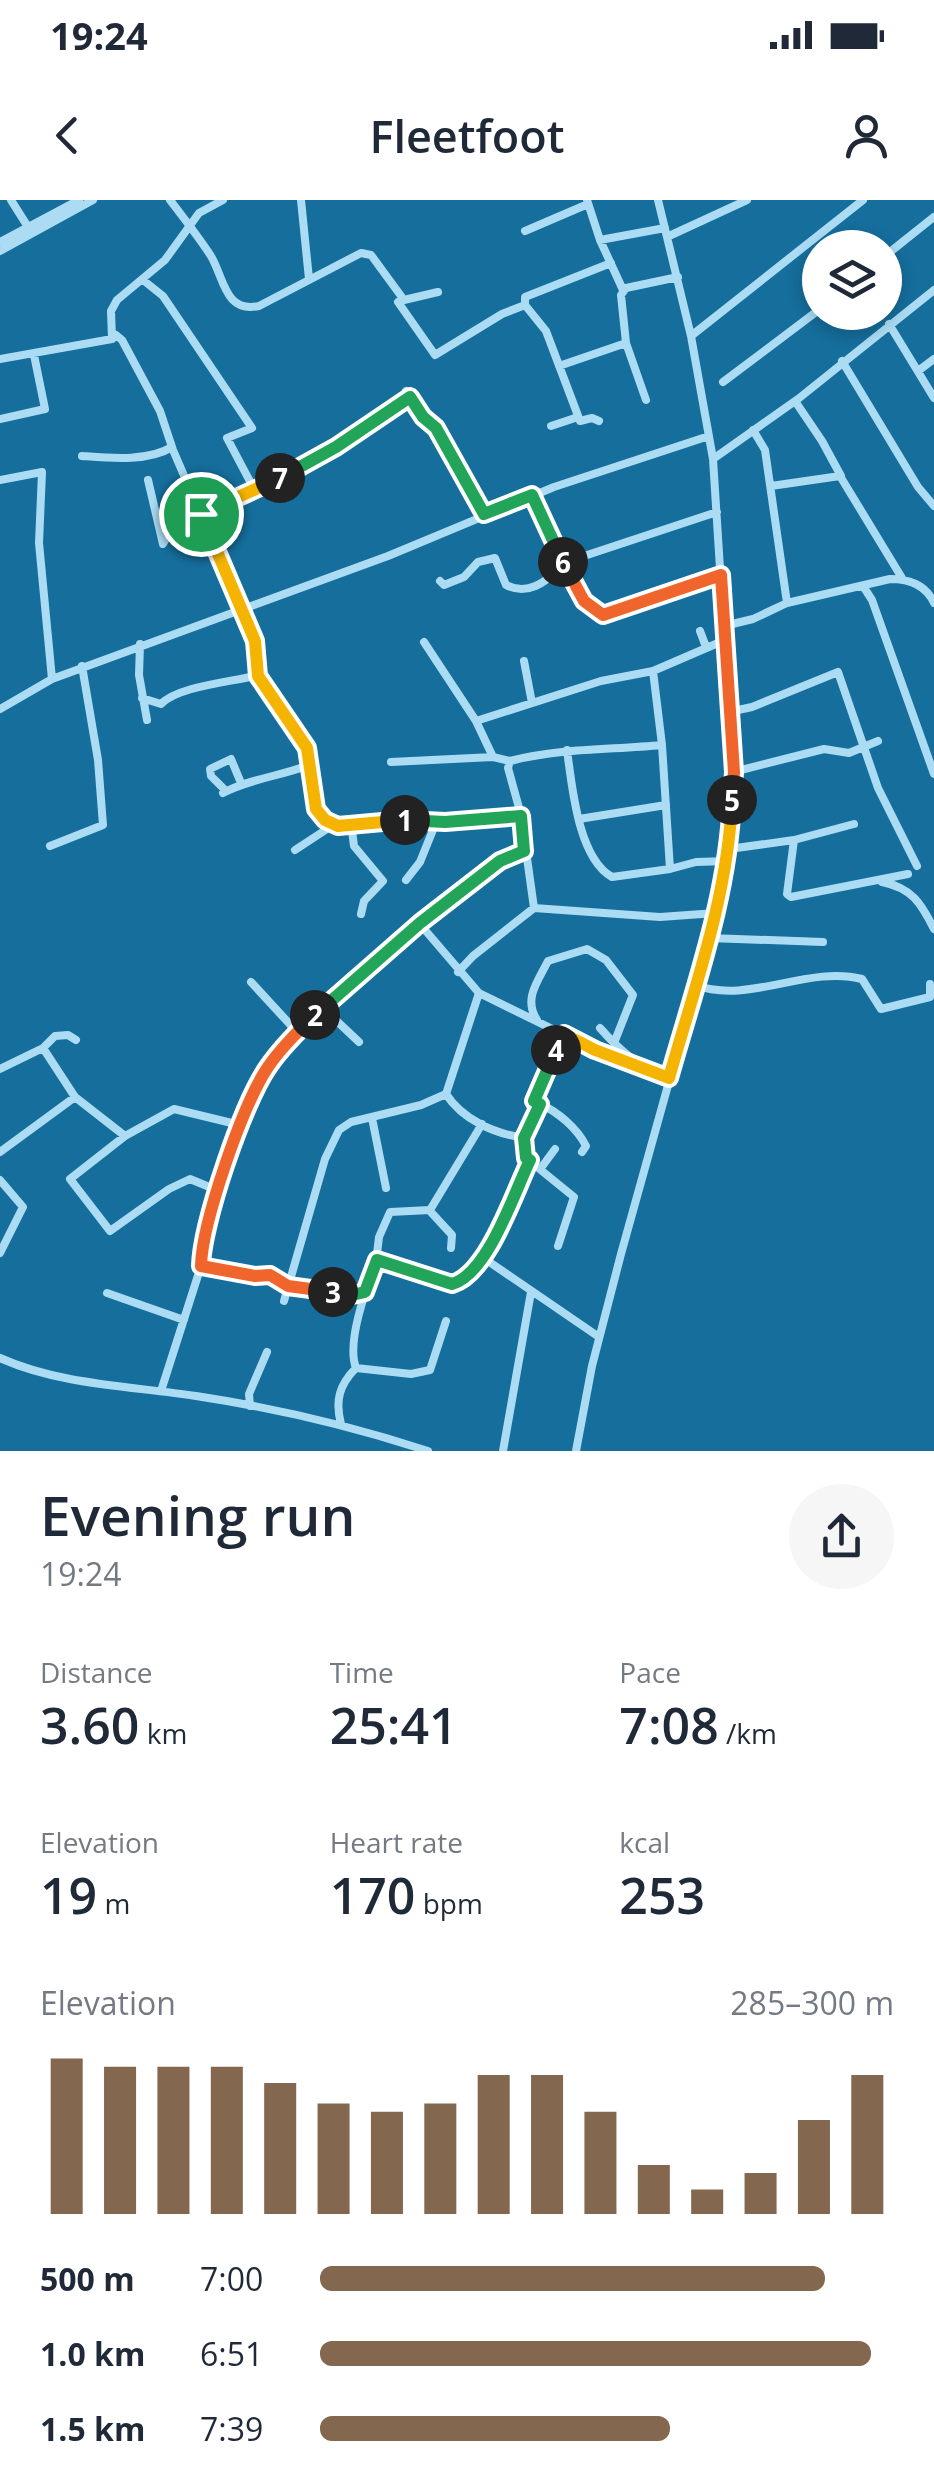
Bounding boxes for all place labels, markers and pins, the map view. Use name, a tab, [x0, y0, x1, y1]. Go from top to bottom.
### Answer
pin: 7	[255, 453, 305, 503]
pin	[159, 472, 244, 557]
pin: 6	[538, 537, 588, 587]
pin: 5	[707, 775, 757, 825]
pin: 1	[380, 795, 430, 845]
pin: 2	[290, 990, 340, 1040]
pin: 4	[531, 1025, 581, 1075]
pin: 3	[308, 1267, 358, 1317]

